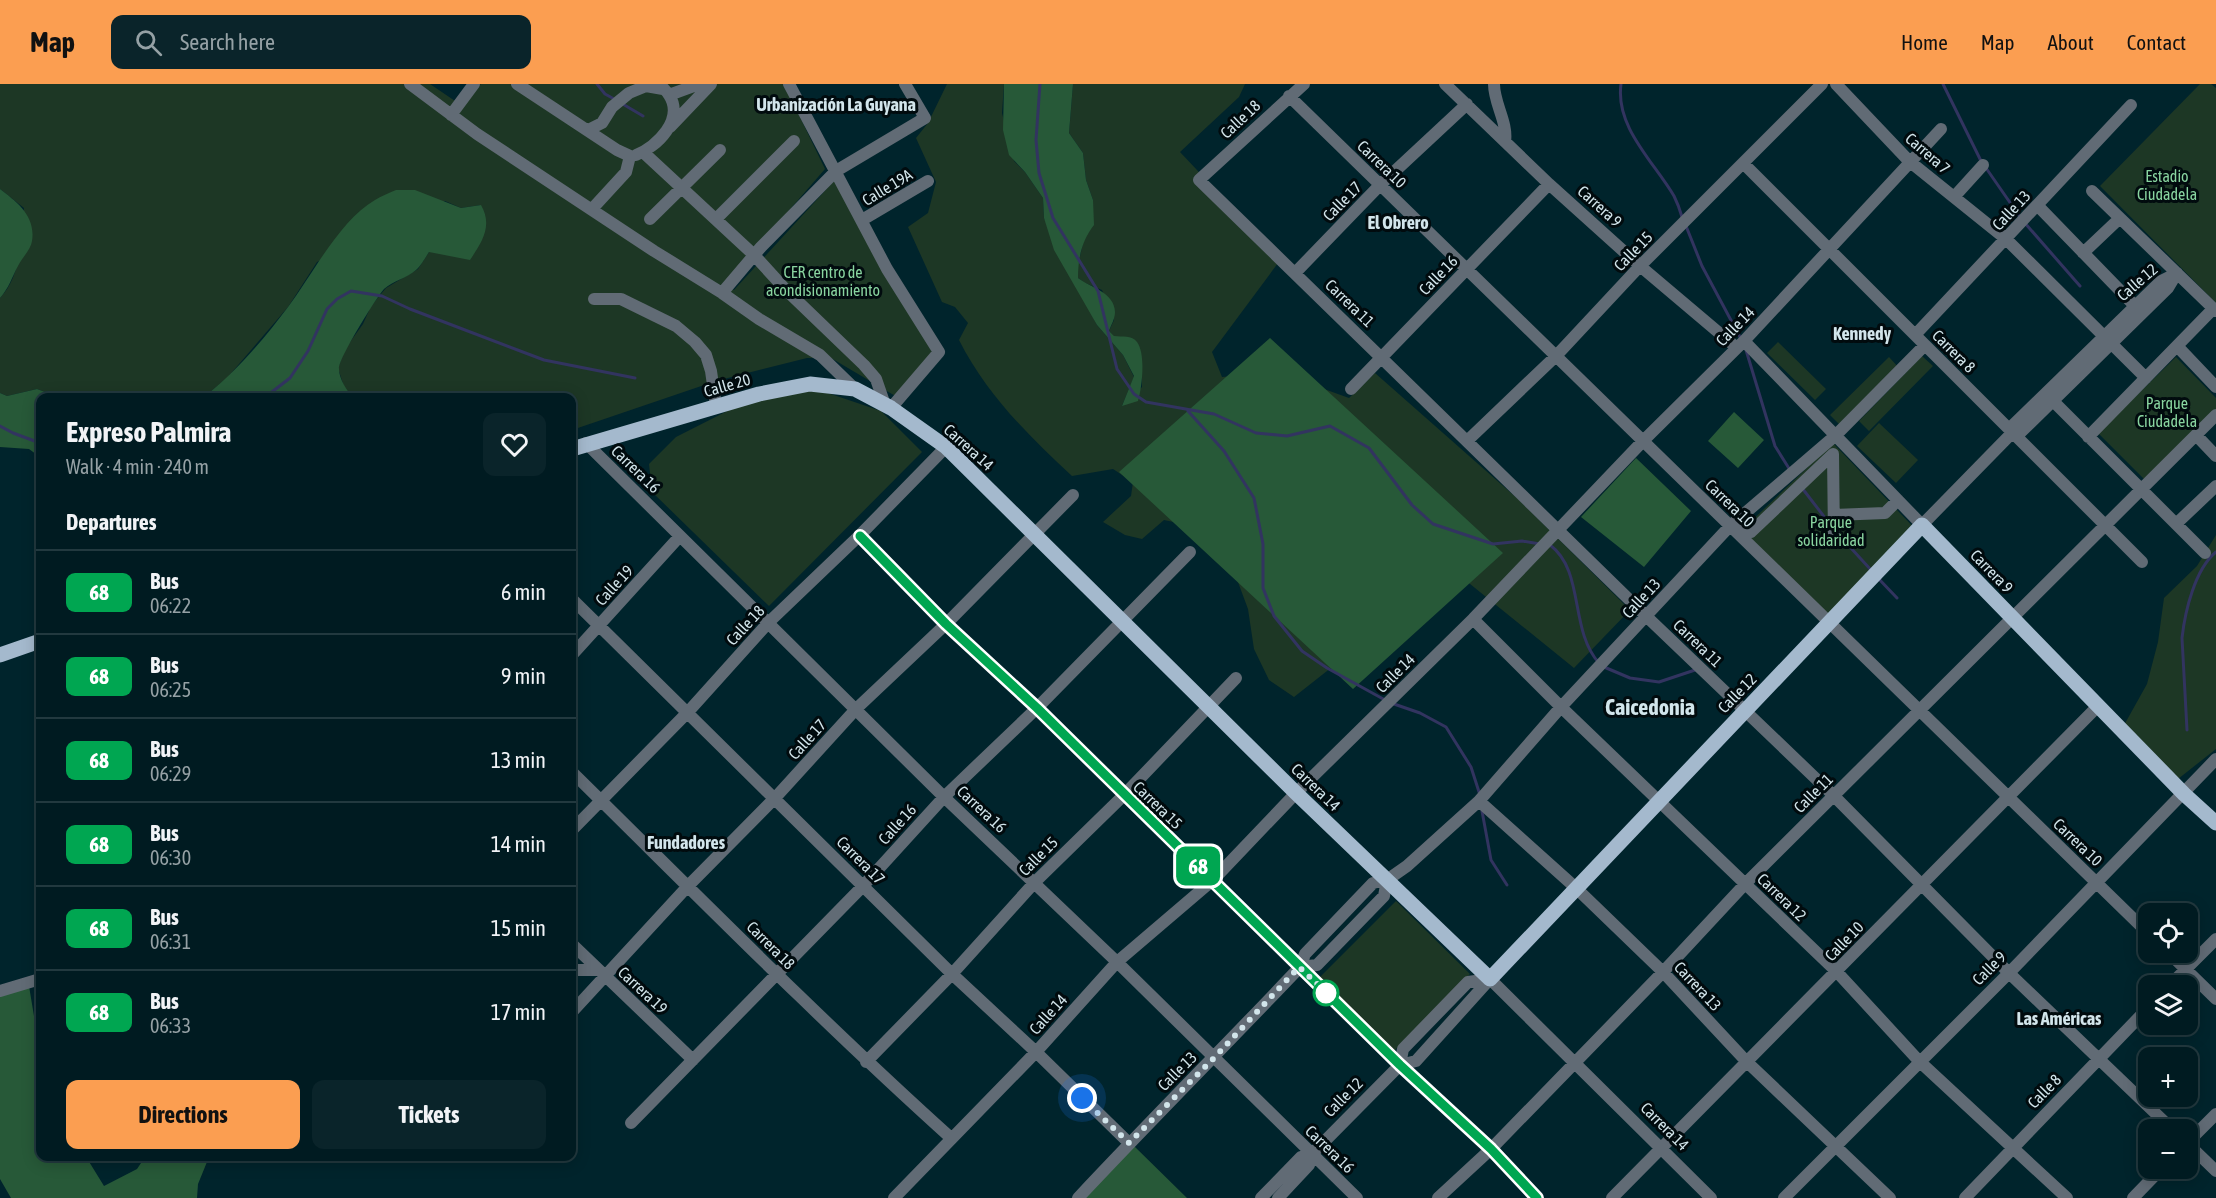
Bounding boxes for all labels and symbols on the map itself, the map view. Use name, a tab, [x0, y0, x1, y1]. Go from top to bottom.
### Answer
district label: Urbanización La Guyana	[756, 94, 916, 115]
street label: Calle 18	[1217, 96, 1263, 142]
street label: Carrera 7	[1902, 129, 1954, 177]
street label: Carrera 10	[1354, 137, 1410, 191]
street label: Calle 19A	[859, 165, 915, 209]
park label: Estadio Ciudadela	[2137, 167, 2197, 203]
street label: Calle 17	[1319, 178, 1365, 224]
street label: Carrera 9	[1574, 182, 1626, 230]
street label: Calle 13	[1988, 187, 2034, 233]
district label: El Obrero	[1367, 212, 1429, 233]
street label: Calle 15	[1610, 228, 1656, 274]
street label: Calle 16	[1415, 252, 1461, 298]
street label: Calle 12	[2113, 260, 2161, 304]
park label: CER centro de acondisionamiento	[766, 263, 880, 299]
street label: Carrera 11	[1322, 276, 1378, 330]
street label: Calle 14	[1712, 303, 1758, 349]
district label: Kennedy	[1833, 323, 1892, 344]
street label: Carrera 8	[1929, 326, 1979, 376]
street label: Calle 20	[702, 370, 752, 400]
park label: Parque Ciudadela	[2137, 394, 2197, 430]
street label: Carrera 14	[941, 420, 997, 474]
street label: Carrera 16	[608, 442, 664, 496]
street label: Carrera 10	[1702, 476, 1758, 530]
park label: Parque solidaridad	[1797, 513, 1865, 549]
street label: Carrera 9	[1967, 546, 2017, 596]
street label: Calle 19	[591, 561, 637, 609]
street label: Calle 13	[1618, 575, 1664, 621]
street label: Calle 18	[722, 602, 768, 648]
street label: Carrera 11	[1670, 616, 1726, 670]
street label: Calle 14	[1372, 650, 1418, 696]
street label: Calle 12	[1714, 670, 1760, 716]
district label: Caicedonia	[1605, 694, 1695, 720]
street label: Calle 17	[784, 715, 830, 763]
street label: Carrera 14	[1288, 760, 1344, 814]
street label: Calle 11	[1790, 770, 1836, 816]
street label: Carrera 15	[1130, 778, 1186, 832]
street label: Carrera 16	[954, 782, 1010, 836]
street label: Calle 16	[874, 800, 920, 848]
street label: Carrera 10	[2050, 815, 2106, 869]
district label: Fundadores	[647, 832, 726, 853]
street label: Carrera 17	[833, 832, 889, 888]
street label: Calle 15	[1015, 833, 1061, 879]
line badge: 68	[1171, 846, 1225, 886]
street label: Carrera 12	[1754, 870, 1810, 924]
street label: Carrera 18	[743, 917, 799, 973]
street label: Calle 10	[1821, 918, 1867, 964]
street label: Calle 9	[1969, 948, 2009, 988]
street label: Carrera 13	[1671, 958, 1725, 1014]
street label: Carrera 19	[615, 963, 671, 1017]
unlabelled marker	[1313, 980, 1339, 1006]
street label: Calle 14	[1025, 990, 1071, 1038]
district label: Las Américas	[2017, 1008, 2102, 1029]
street label: Calle 13	[1154, 1048, 1200, 1094]
street label: Calle 8	[2024, 1070, 2064, 1112]
street label: Calle 12	[1320, 1074, 1366, 1120]
your location	[1067, 1083, 1097, 1113]
street label: Carrera 14	[1637, 1098, 1693, 1154]
street label: Carrera 16	[1302, 1122, 1358, 1176]

